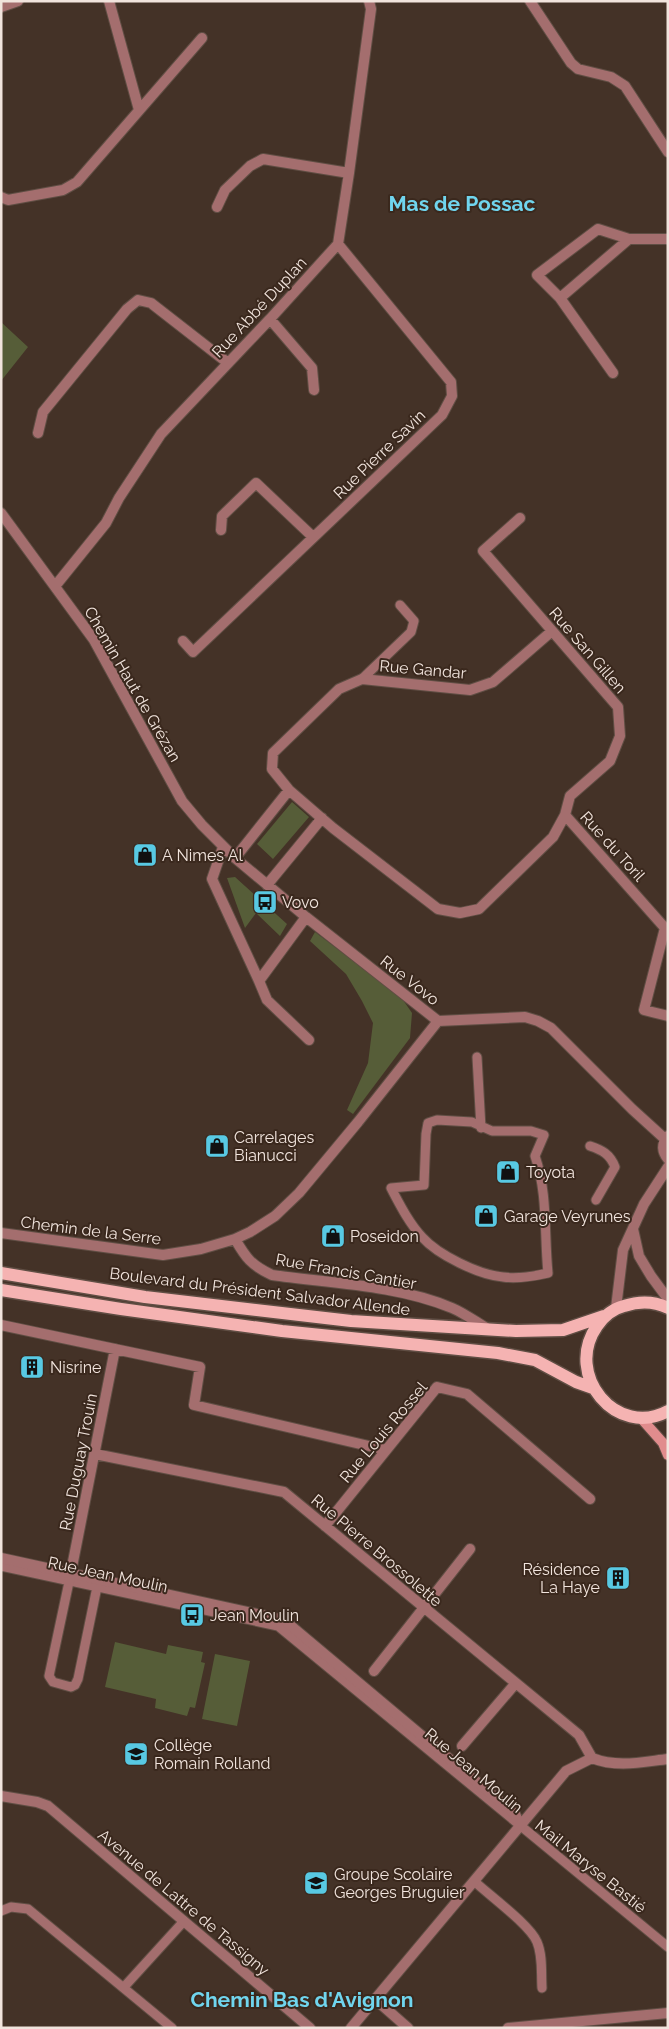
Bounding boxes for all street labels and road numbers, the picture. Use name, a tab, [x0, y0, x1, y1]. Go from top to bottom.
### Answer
street label: Rue Abbé Duplan	[208, 253, 311, 361]
street label: Rue Pierre Savin	[330, 406, 429, 503]
street label: Chemin Haut de Grézan	[80, 603, 185, 765]
street label: Rue San Gillen	[545, 604, 630, 697]
street label: Rue Gandar	[379, 656, 468, 683]
street label: Rue du Toril	[576, 808, 649, 886]
street label: Rue Vovo	[376, 951, 443, 1009]
street label: Chemin de la Serre	[20, 1212, 162, 1249]
street label: Rue Francis Cantier	[274, 1250, 418, 1293]
street label: Boulevard du Président Salvador Allende	[109, 1264, 411, 1319]
street label: Rue Louis Rossel	[336, 1378, 431, 1487]
street label: Rue Duguay Trouin	[56, 1392, 101, 1532]
street label: Rue Pierre Brossolette	[307, 1490, 446, 1611]
street label: Rue Jean Moulin	[46, 1553, 170, 1596]
street label: Rue Jean Moulin	[421, 1724, 527, 1817]
street label: Mail Maryse Bastié	[531, 1816, 650, 1917]
street label: Avenue de Lattre de Tassigny	[94, 1825, 273, 1980]

